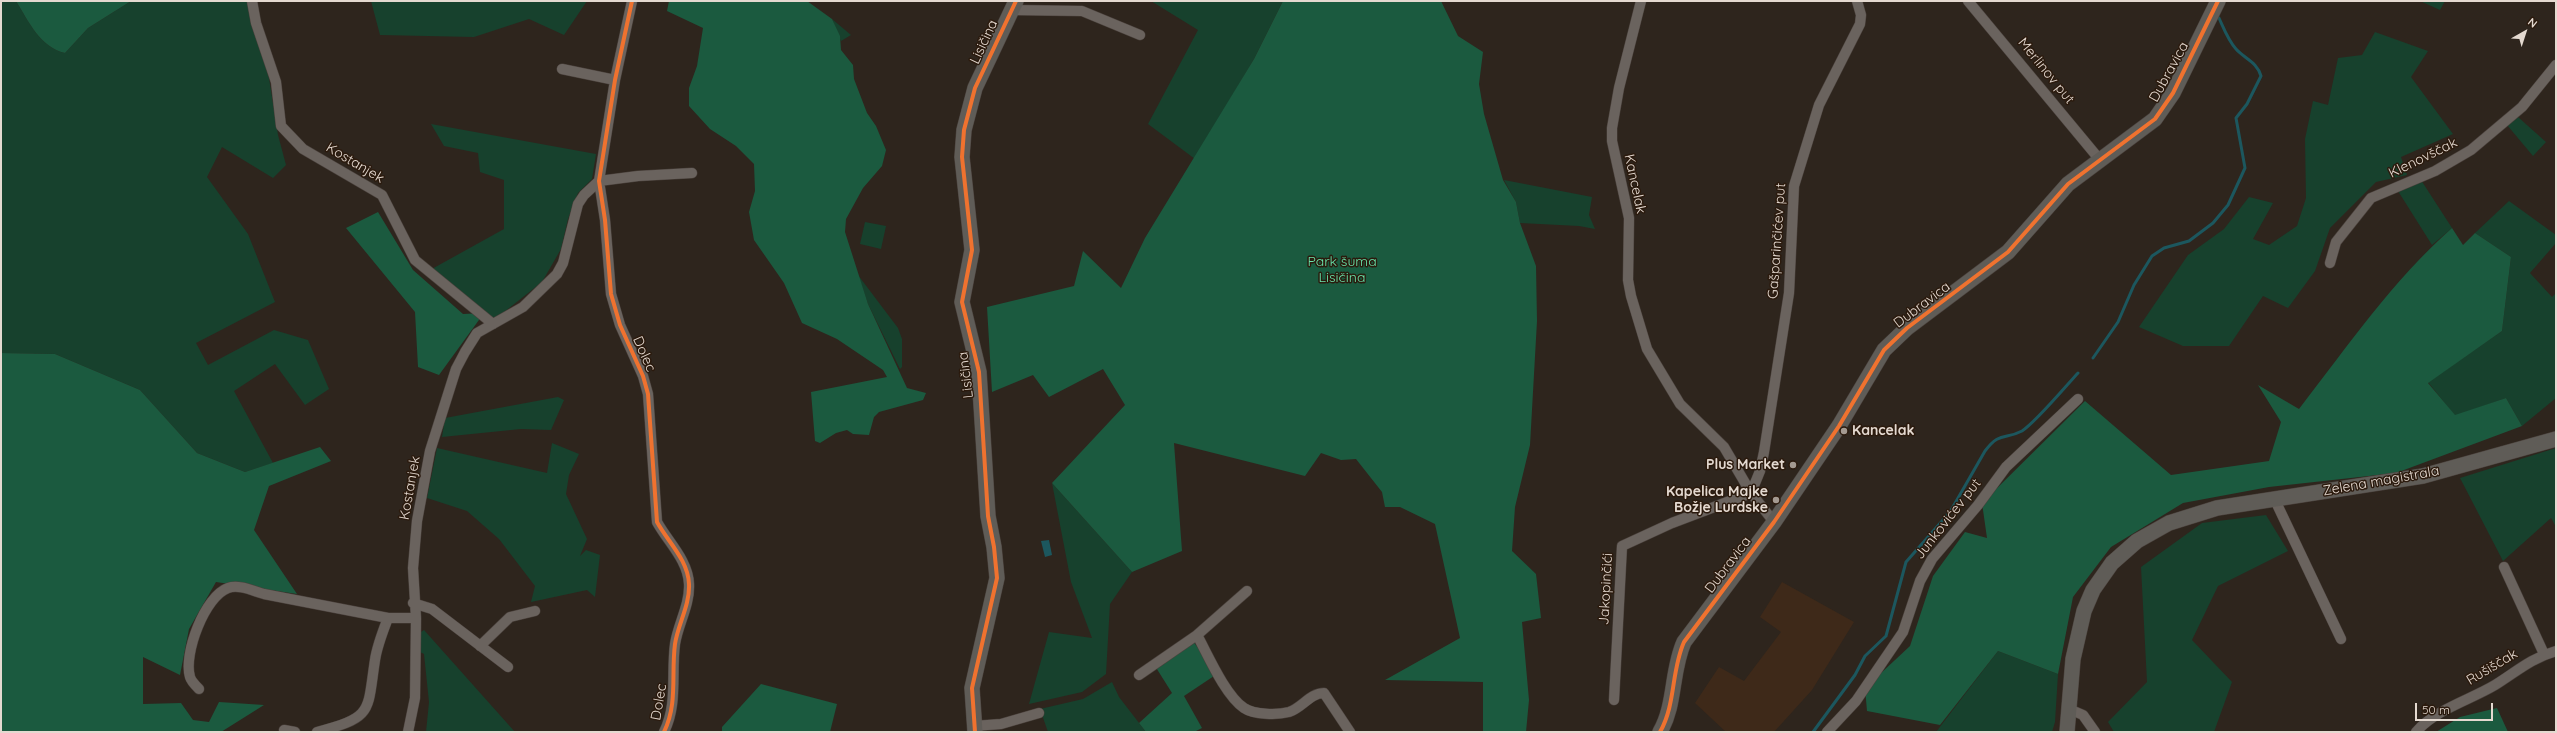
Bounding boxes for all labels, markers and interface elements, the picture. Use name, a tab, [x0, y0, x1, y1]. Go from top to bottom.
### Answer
north arrow	[2505, 12, 2545, 52]
text: N	[2525, 15, 2540, 31]
street label: Lisičina	[966, 17, 1002, 67]
street label: Merlinov put	[2014, 35, 2078, 107]
street label: Dubravica	[2146, 39, 2192, 105]
street label: Klenovščak	[2386, 134, 2460, 182]
street label: Kostanjek	[323, 139, 387, 187]
street label: Kancelak	[1621, 153, 1649, 215]
street label: Gašparinčićev put	[1765, 182, 1789, 300]
park label: Park šuma Lisičina	[1307, 254, 1377, 286]
street label: Dubravica	[1891, 278, 1953, 332]
street label: Dolec	[629, 334, 659, 374]
street label: Lisičina	[955, 351, 977, 399]
place label: Kancelak	[1852, 423, 1914, 439]
marker: Kancelak	[1839, 426, 1849, 436]
street label: Kostanjek	[396, 455, 424, 521]
place label: Plus Market	[1706, 457, 1785, 473]
marker: Plus Market	[1788, 460, 1798, 470]
street label: Zelena magistrala	[2321, 462, 2441, 500]
street label: Junkovićev put	[1911, 475, 1985, 563]
place label: Kapelica Majke Božje Lurdske	[1666, 484, 1768, 516]
marker: Kapelica Majke Božje Lurdske	[1771, 495, 1781, 505]
street label: Dubravica	[1701, 534, 1755, 596]
street label: Jakopinčići	[1596, 553, 1616, 625]
street label: Rušiščak	[2463, 645, 2521, 689]
street label: Dolec	[648, 682, 670, 722]
scale bar	[2417, 695, 2495, 721]
text: 50 m	[2422, 702, 2450, 717]

